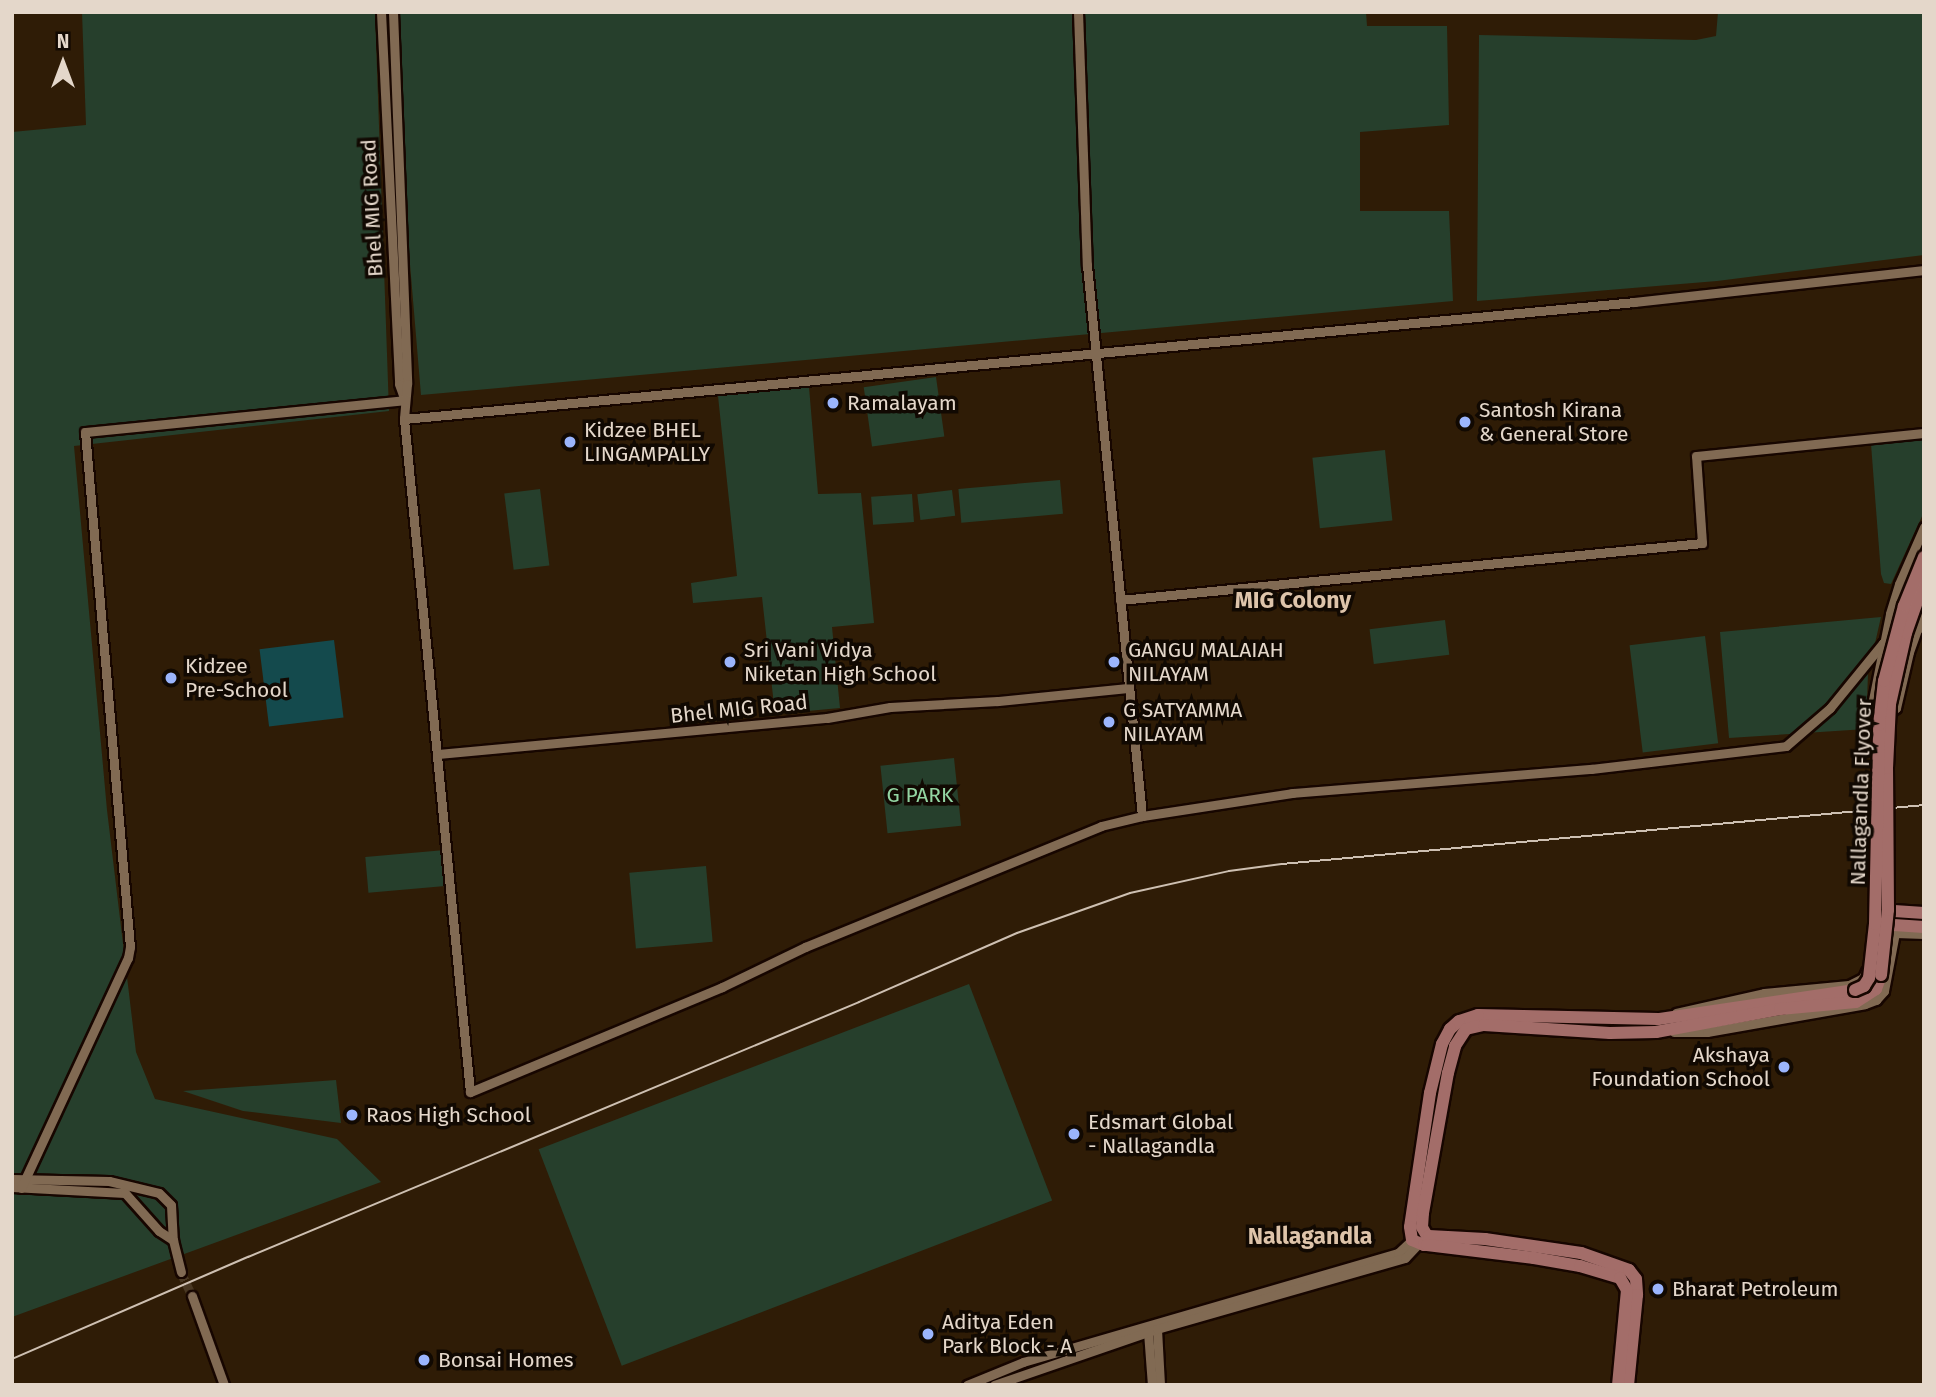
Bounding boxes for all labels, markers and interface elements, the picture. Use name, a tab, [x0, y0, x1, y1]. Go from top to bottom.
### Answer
north arrow	[28, 28, 98, 98]
text: N	[57, 30, 69, 53]
street label: Bhel MIG Road	[356, 138, 388, 278]
place label: Ramalayam	[847, 390, 957, 416]
marker: Ramalayam	[825, 395, 841, 411]
place label: Santosh Kirana & General Store	[1479, 397, 1629, 447]
marker: Santosh Kirana & General Store	[1457, 414, 1473, 430]
place label: Kidzee BHEL LINGAMPALLY	[584, 417, 710, 467]
marker: Kidzee BHEL LINGAMPALLY	[562, 434, 578, 450]
district label: MIG Colony	[1235, 586, 1351, 614]
place label: Sri Vani Vidya Niketan High School	[744, 637, 936, 687]
place label: GANGU MALAIAH NILAYAM	[1128, 637, 1284, 687]
place label: Kidzee Pre-School	[185, 653, 288, 703]
marker: Sri Vani Vidya Niketan High School	[722, 654, 738, 670]
marker: GANGU MALAIAH NILAYAM	[1106, 654, 1122, 670]
marker: Kidzee Pre-School	[163, 670, 179, 686]
street label: Bhel MIG Road	[669, 689, 809, 729]
place label: G SATYAMMA NILAYAM	[1123, 697, 1242, 747]
street label: Nallagandla Flyover	[1845, 698, 1877, 886]
marker: G SATYAMMA NILAYAM	[1101, 714, 1117, 730]
park label: G PARK	[887, 782, 953, 808]
place label: Akshaya Foundation School	[1592, 1042, 1770, 1092]
marker: Akshaya Foundation School	[1776, 1059, 1792, 1075]
place label: Raos High School	[366, 1102, 531, 1128]
marker: Raos High School	[344, 1107, 360, 1123]
place label: Edsmart Global - Nallagandla	[1088, 1109, 1233, 1159]
marker: Edsmart Global - Nallagandla	[1066, 1126, 1082, 1142]
district label: Nallagandla	[1248, 1222, 1372, 1250]
place label: Bharat Petroleum	[1672, 1276, 1838, 1302]
marker: Bharat Petroleum	[1650, 1281, 1666, 1297]
place label: Aditya Eden Park Block - A	[942, 1309, 1072, 1359]
marker: Aditya Eden Park Block - A	[920, 1326, 936, 1342]
place label: Bonsai Homes	[438, 1347, 574, 1373]
marker: Bonsai Homes	[416, 1352, 432, 1368]

